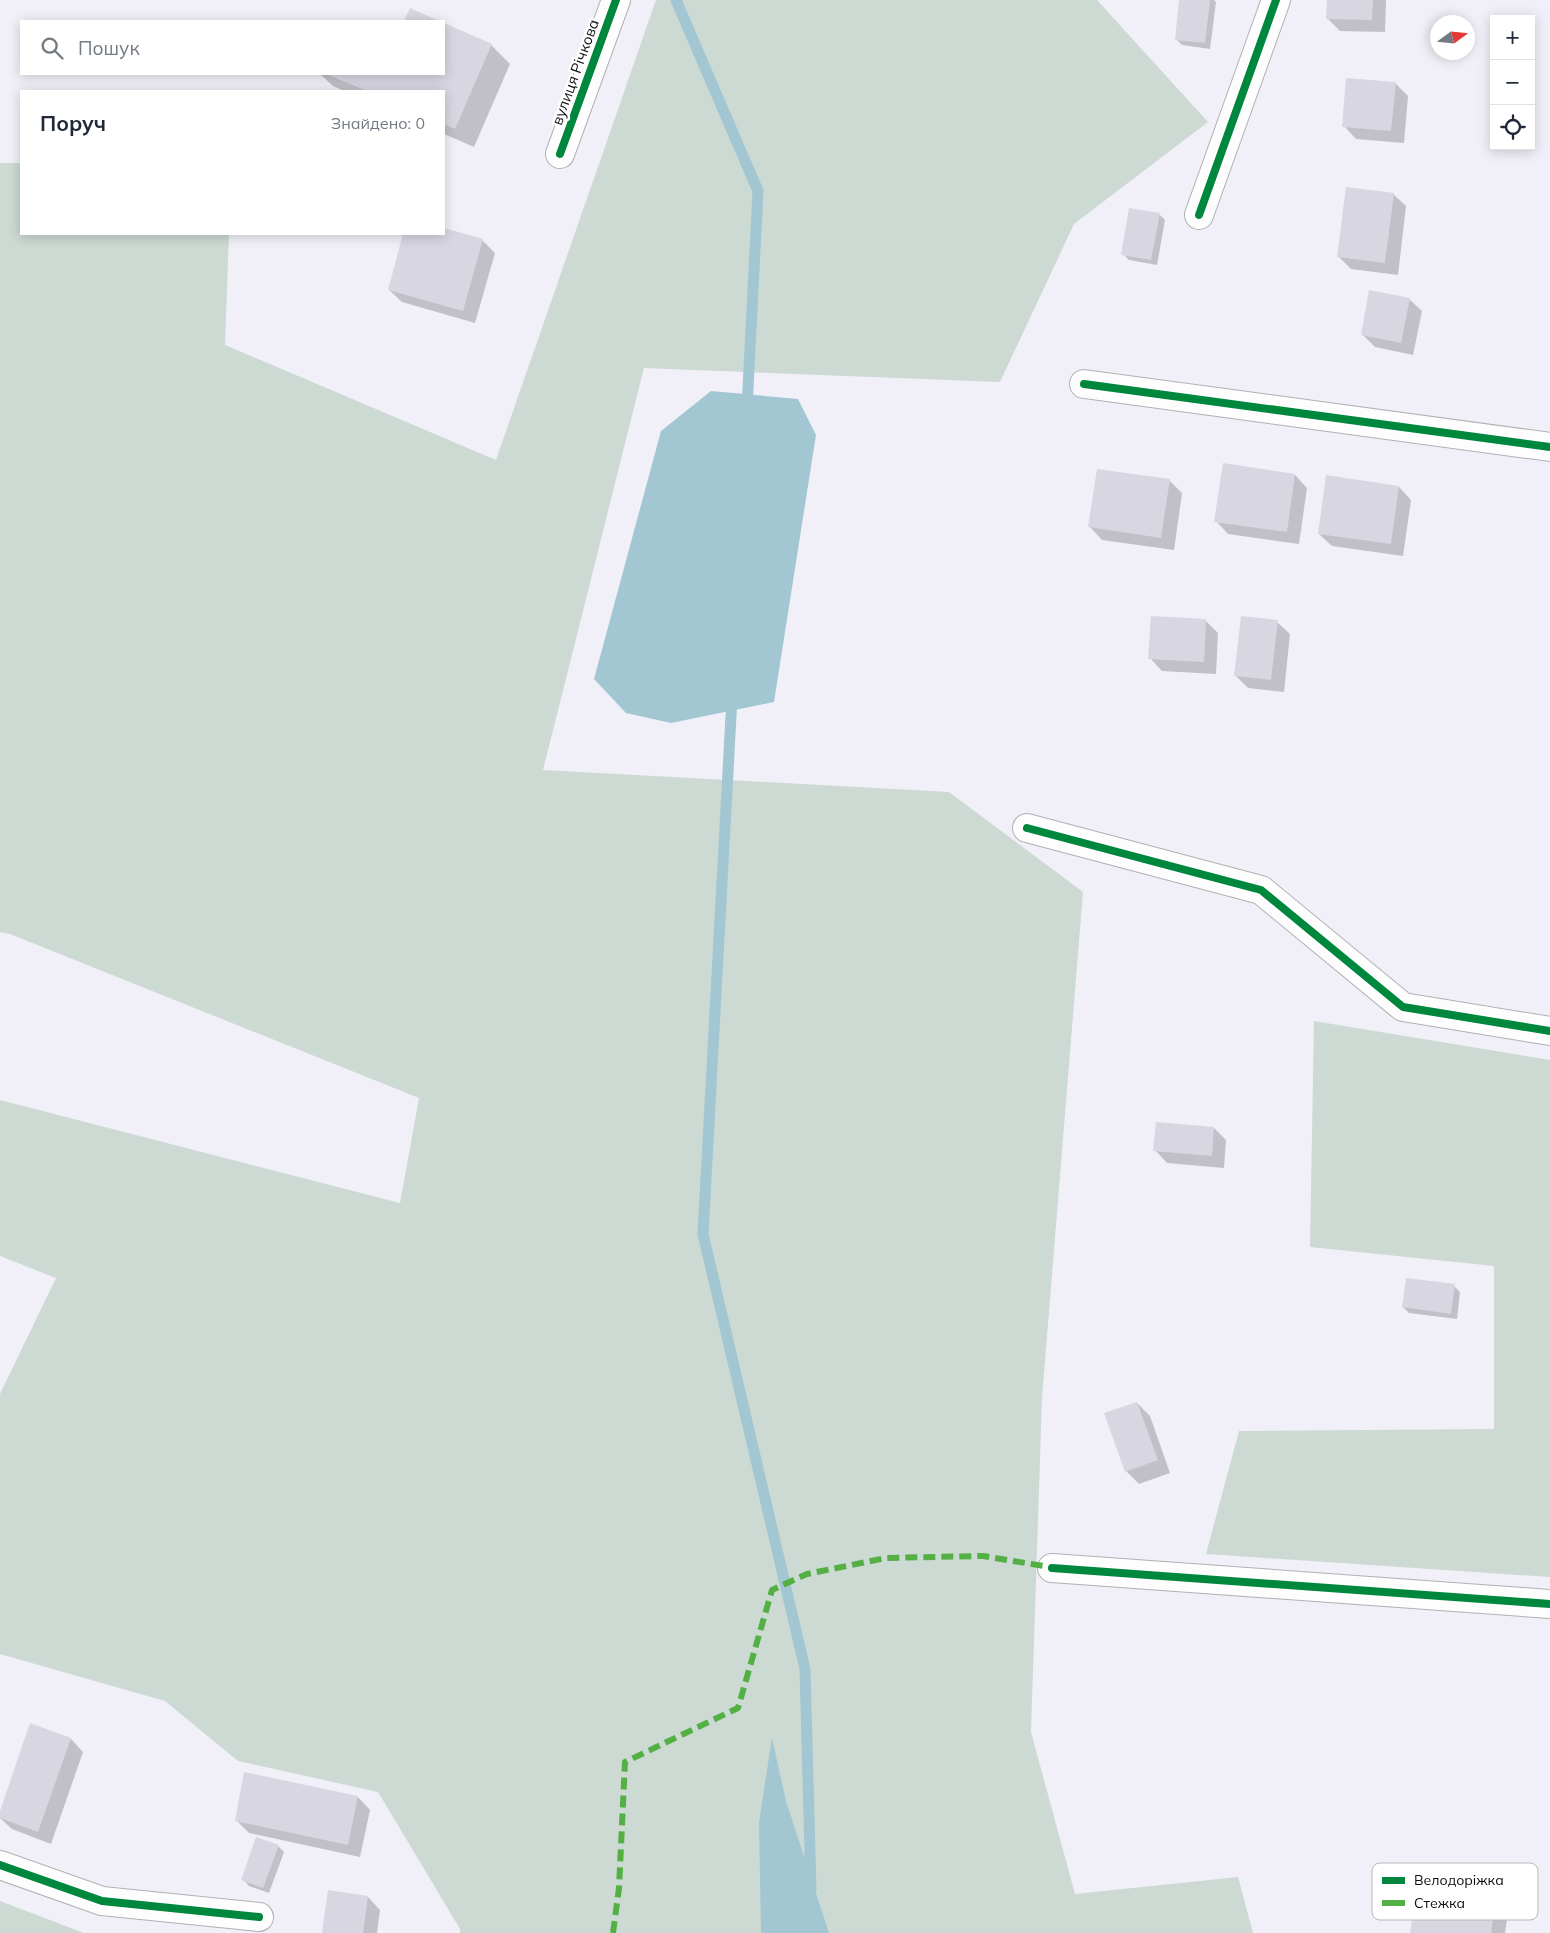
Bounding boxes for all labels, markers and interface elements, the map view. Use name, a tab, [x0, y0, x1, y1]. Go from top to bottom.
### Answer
north arrow	[1430, 15, 1475, 60]
map controls	[1490, 15, 1535, 150]
button: +	[1490, 15, 1535, 60]
street label: вулиця Річкова	[547, 16, 603, 128]
search box	[20, 20, 445, 75]
icon: search	[38, 34, 66, 62]
text: Пошук	[78, 36, 140, 60]
button: −	[1490, 60, 1535, 105]
button: locate	[1490, 105, 1535, 150]
text: Поруч	[40, 110, 106, 136]
text: Знайдено: 0	[331, 113, 425, 133]
legend	[1372, 1863, 1538, 1920]
text: Велодоріжка	[1414, 1871, 1504, 1889]
text: Стежка	[1414, 1894, 1465, 1912]

